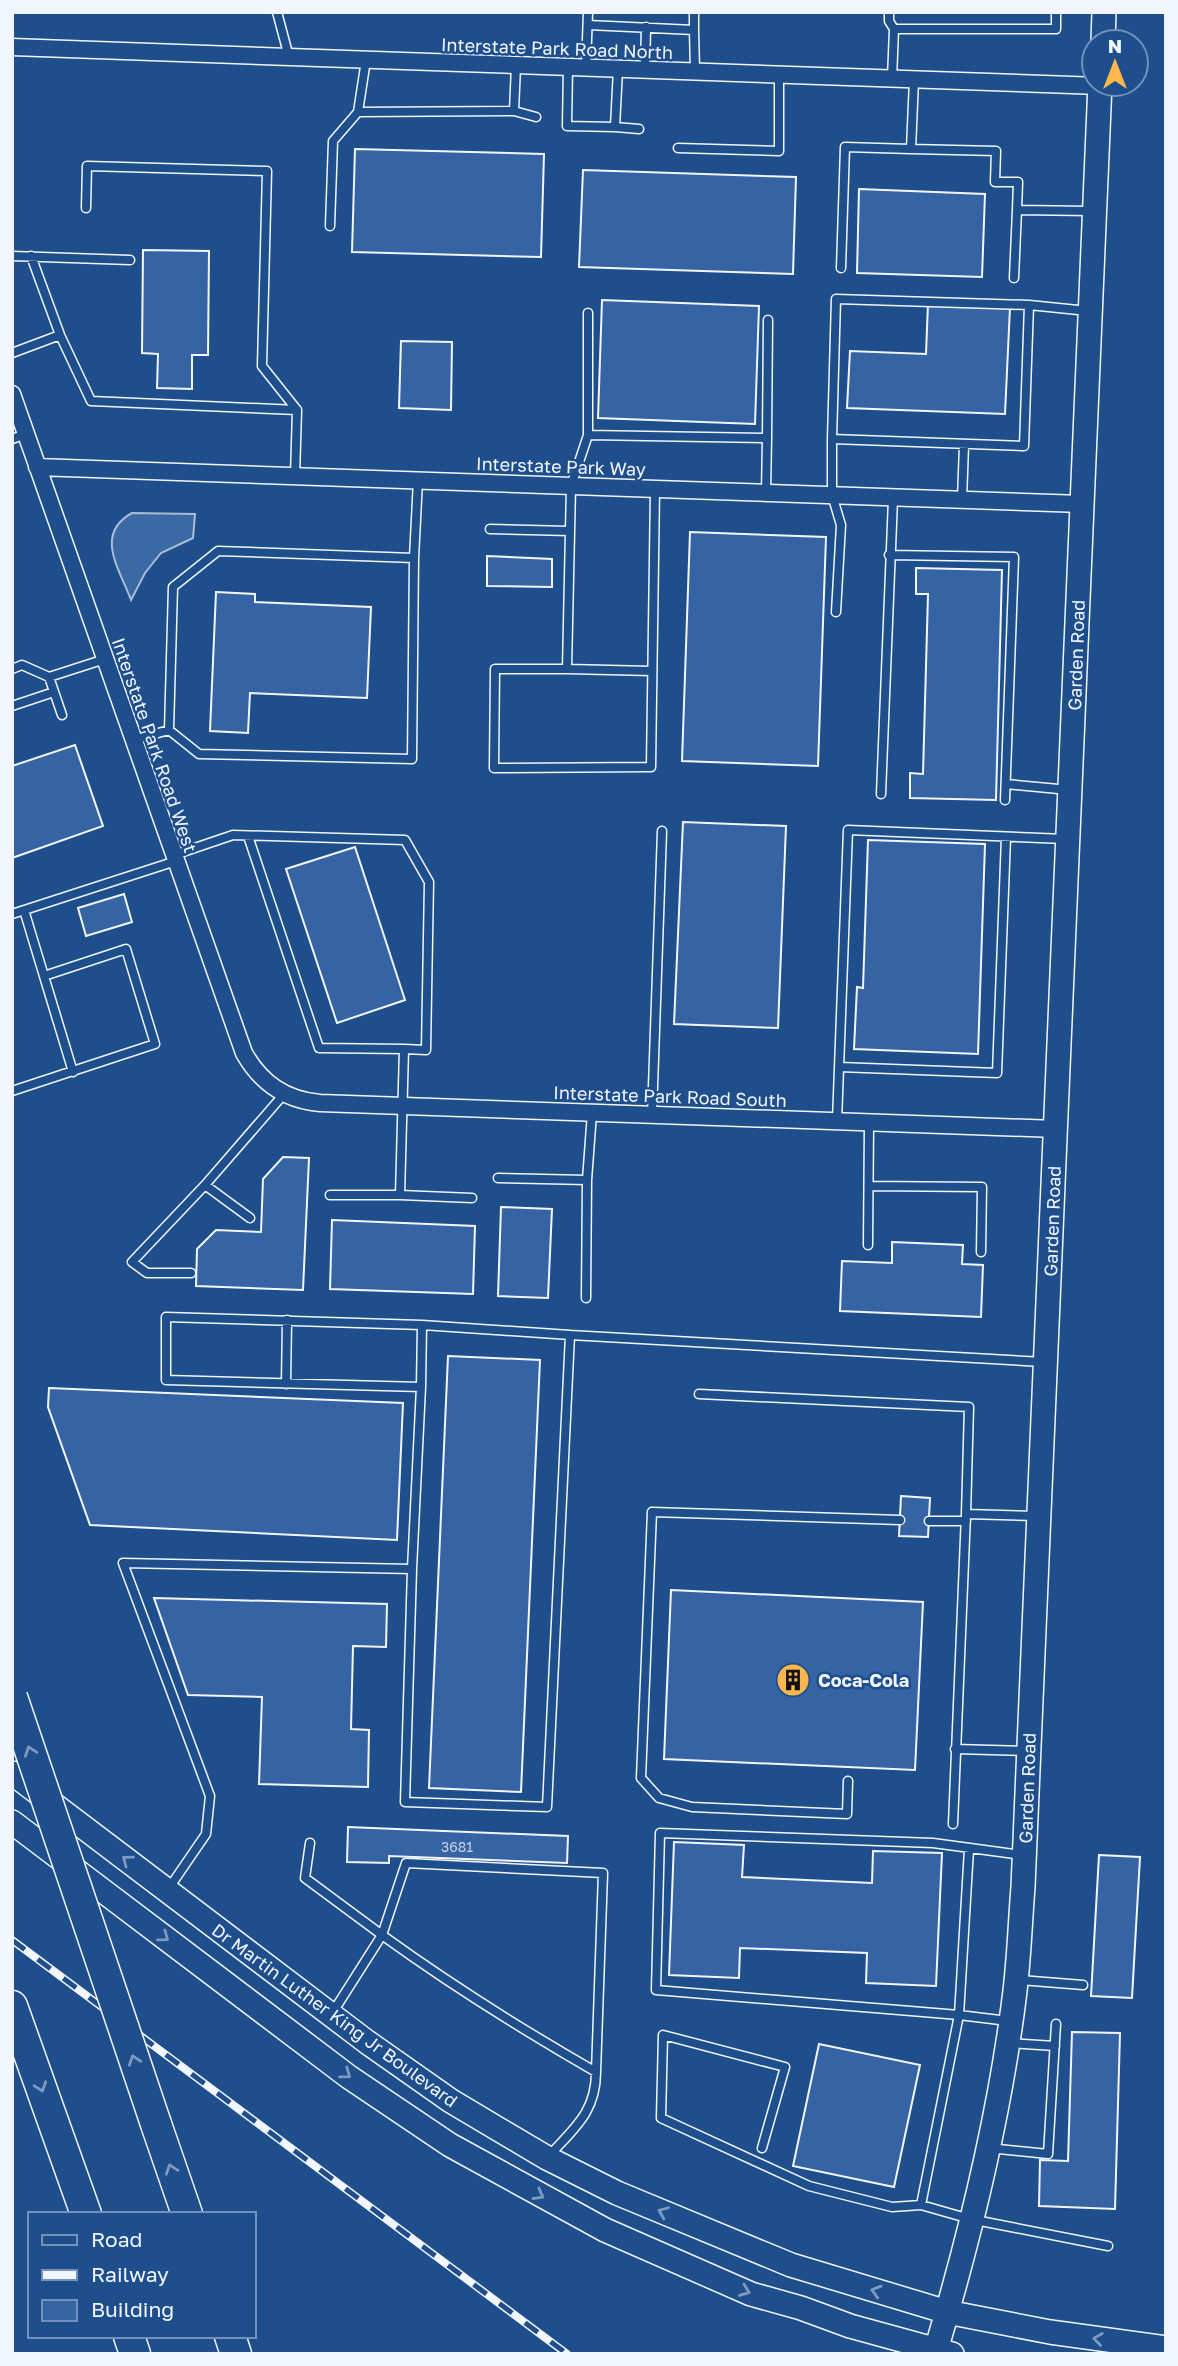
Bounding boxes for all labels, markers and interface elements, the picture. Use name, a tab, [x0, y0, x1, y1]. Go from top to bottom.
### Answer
north arrow	[1080, 28, 1150, 98]
street label: Interstate Park Road North	[441, 33, 673, 63]
text: N	[1108, 34, 1122, 57]
street label: Interstate Park Way	[476, 452, 646, 480]
street label: Garden Road	[1063, 599, 1089, 711]
street label: Interstate Park Road West	[108, 635, 202, 855]
street label: Interstate Park Road South	[553, 1081, 787, 1111]
street label: Garden Road	[1039, 1165, 1065, 1277]
building icon: Coca-Cola	[774, 1661, 812, 1699]
place label: Coca-Cola	[818, 1669, 909, 1691]
street label: Garden Road	[1014, 1732, 1040, 1844]
one-way arrow	[24, 1745, 39, 1757]
house number: 3681	[441, 1838, 473, 1855]
one-way arrow	[122, 1855, 134, 1868]
street label: Dr Martin Luther King Jr Boulevard	[208, 1918, 462, 2112]
one-way arrow	[157, 1929, 169, 1942]
one-way arrow	[128, 2054, 142, 2066]
one-way arrow	[338, 2066, 351, 2079]
one-way arrow	[33, 2080, 47, 2092]
one-way arrow	[165, 2163, 179, 2176]
one-way arrow	[532, 2187, 544, 2200]
one-way arrow	[658, 2207, 670, 2221]
legend	[28, 2212, 256, 2338]
text: Road	[91, 2226, 142, 2252]
text: Railway	[91, 2261, 169, 2287]
one-way arrow	[738, 2283, 750, 2297]
one-way arrow	[870, 2285, 882, 2300]
text: Building	[91, 2296, 174, 2322]
one-way arrow	[1092, 2332, 1104, 2347]

